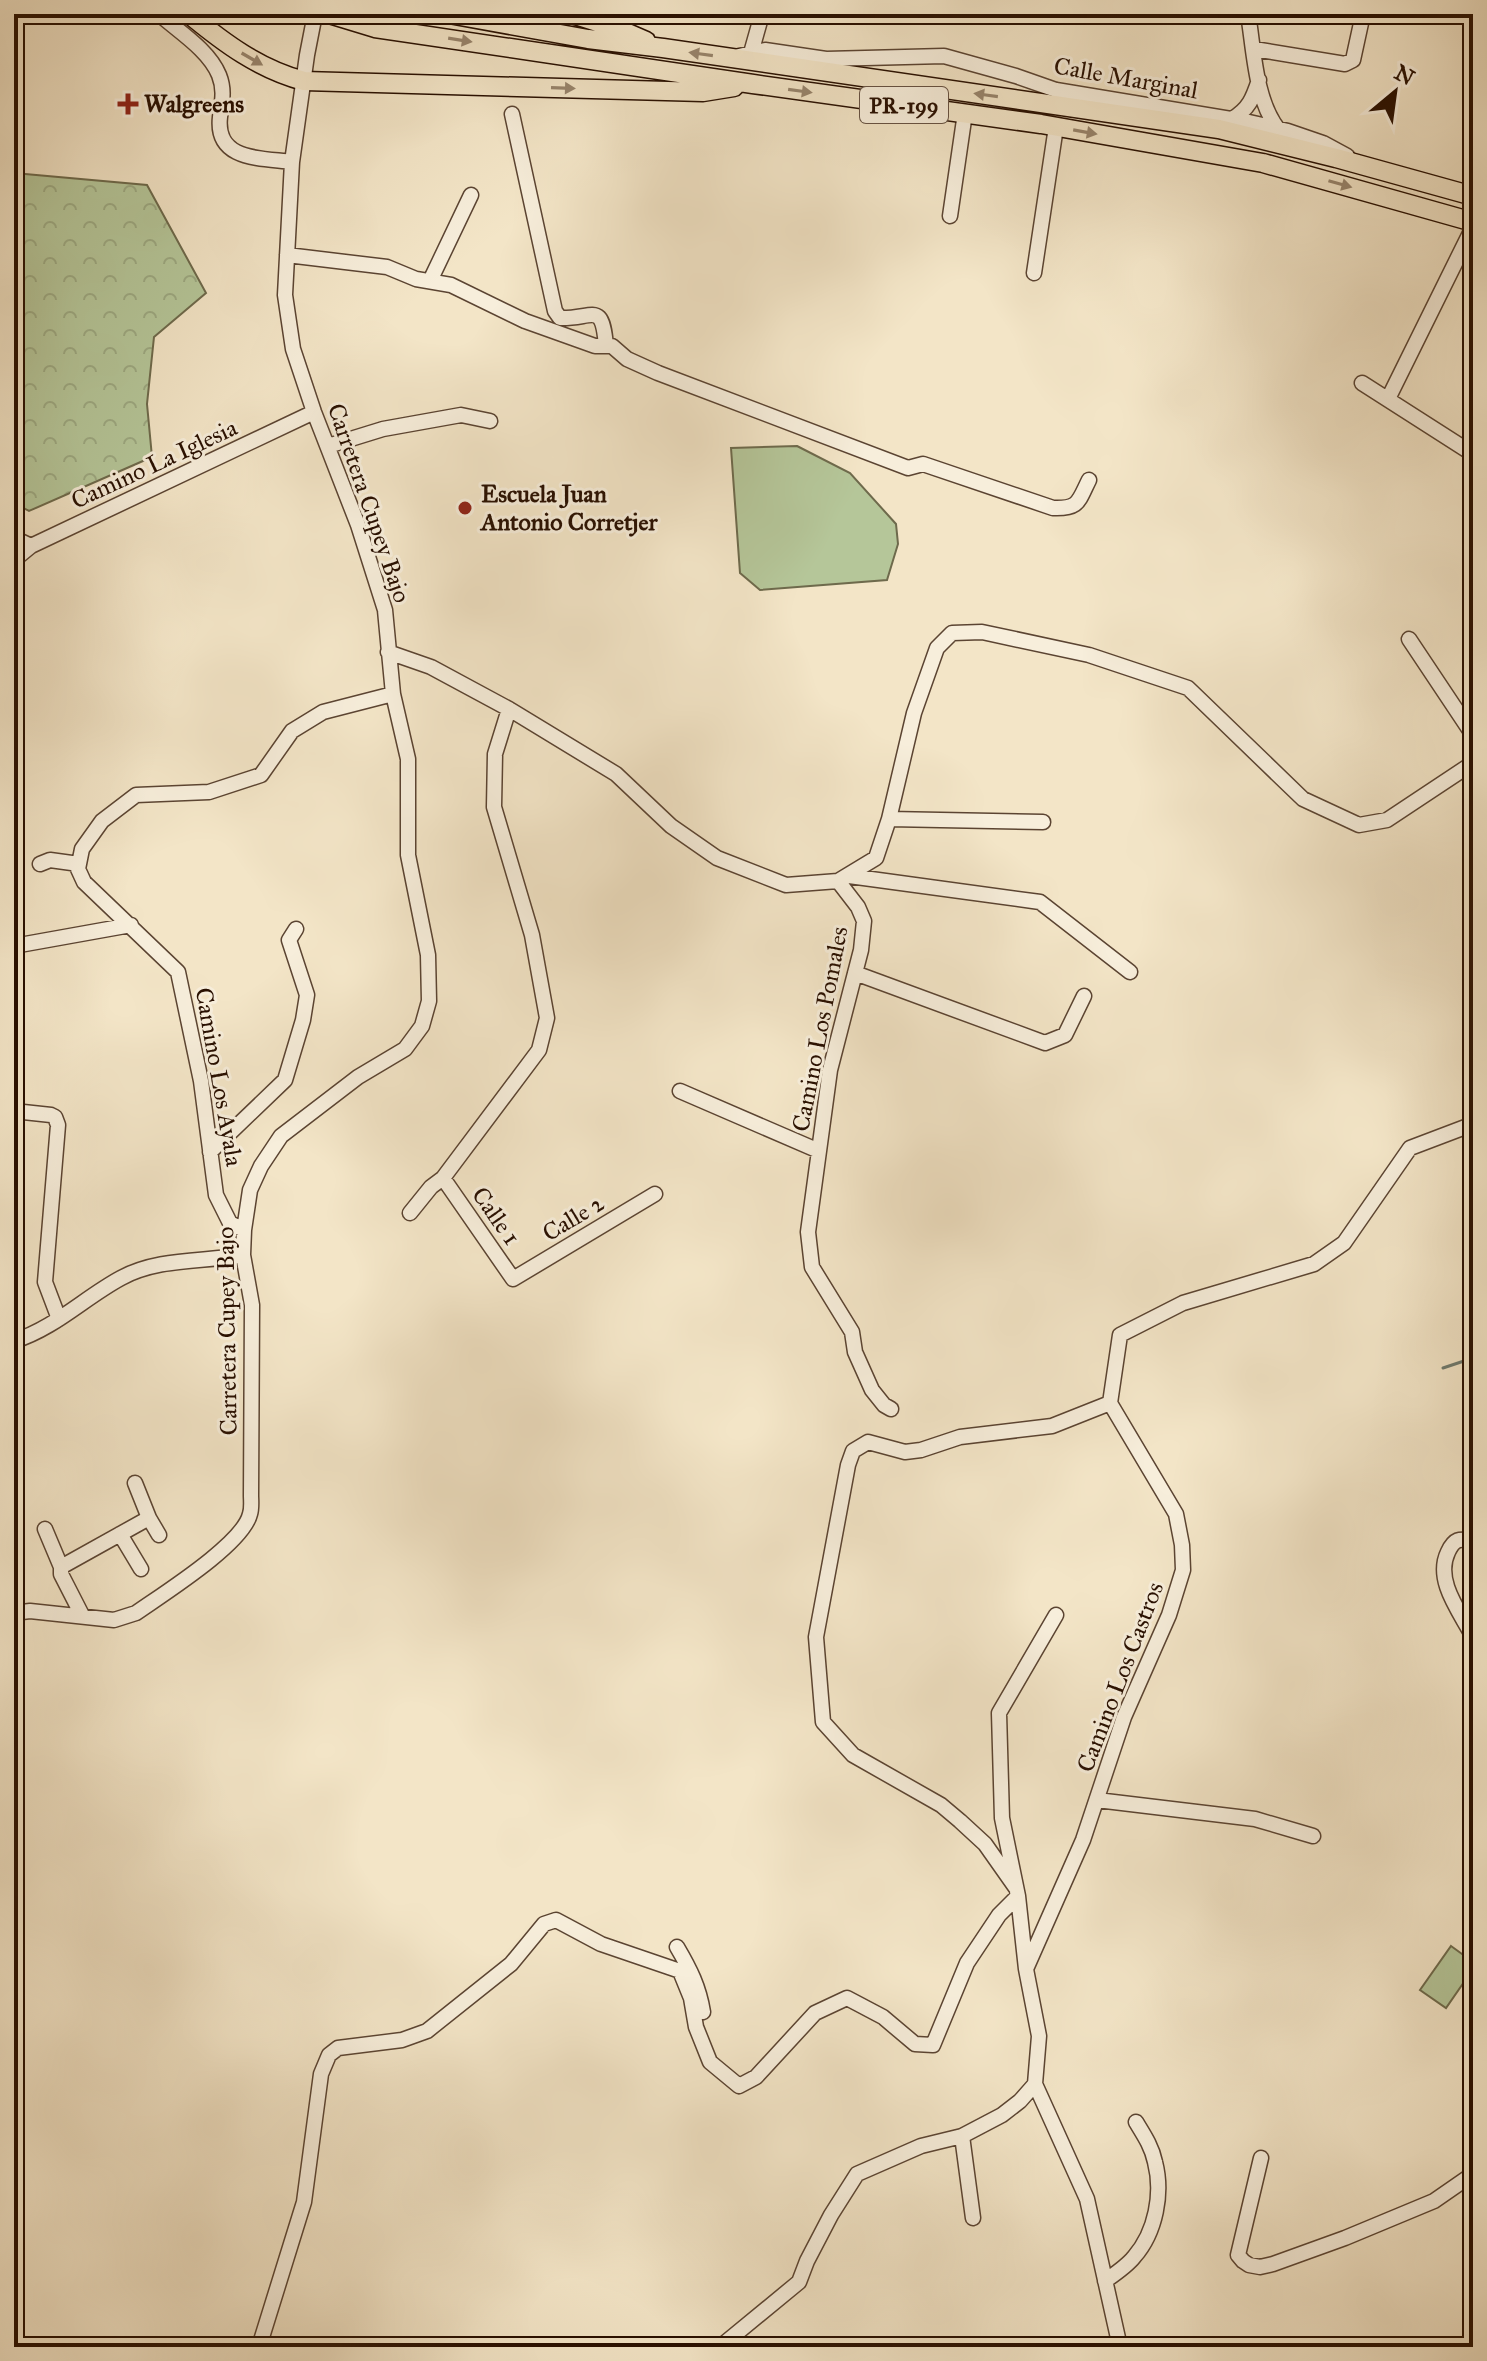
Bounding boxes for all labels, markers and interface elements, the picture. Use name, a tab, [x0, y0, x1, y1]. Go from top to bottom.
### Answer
one-way arrow	[448, 34, 473, 47]
one-way arrow	[688, 47, 713, 60]
street label: Calle Marginal	[1052, 51, 1201, 106]
one-way arrow	[241, 52, 263, 66]
north arrow	[1355, 52, 1435, 132]
text: N	[1390, 59, 1419, 91]
one-way arrow	[551, 82, 576, 94]
one-way arrow	[788, 85, 813, 98]
road number: PR-199	[860, 87, 948, 123]
one-way arrow	[973, 88, 998, 101]
place label: Walgreens	[144, 89, 244, 119]
marker: Walgreens	[119, 95, 137, 113]
one-way arrow	[1073, 126, 1098, 138]
one-way arrow	[1328, 178, 1352, 191]
street label: Carretera Cupey Bajo	[321, 399, 417, 607]
street label: Camino La Iglesia	[66, 412, 243, 516]
place label: Escuela Juan Antonio Corretjer	[479, 479, 658, 537]
marker: Escuela Juan Antonio Corretjer	[456, 499, 474, 517]
street label: Camino Los Pomales	[785, 924, 855, 1134]
street label: Camino Los Ayala	[189, 985, 250, 1169]
street label: Calle 1	[465, 1181, 527, 1251]
street label: Calle 2	[537, 1188, 609, 1248]
street label: Carretera Cupey Bajo	[210, 1226, 244, 1436]
street label: Camino Los Castros	[1070, 1578, 1170, 1776]

